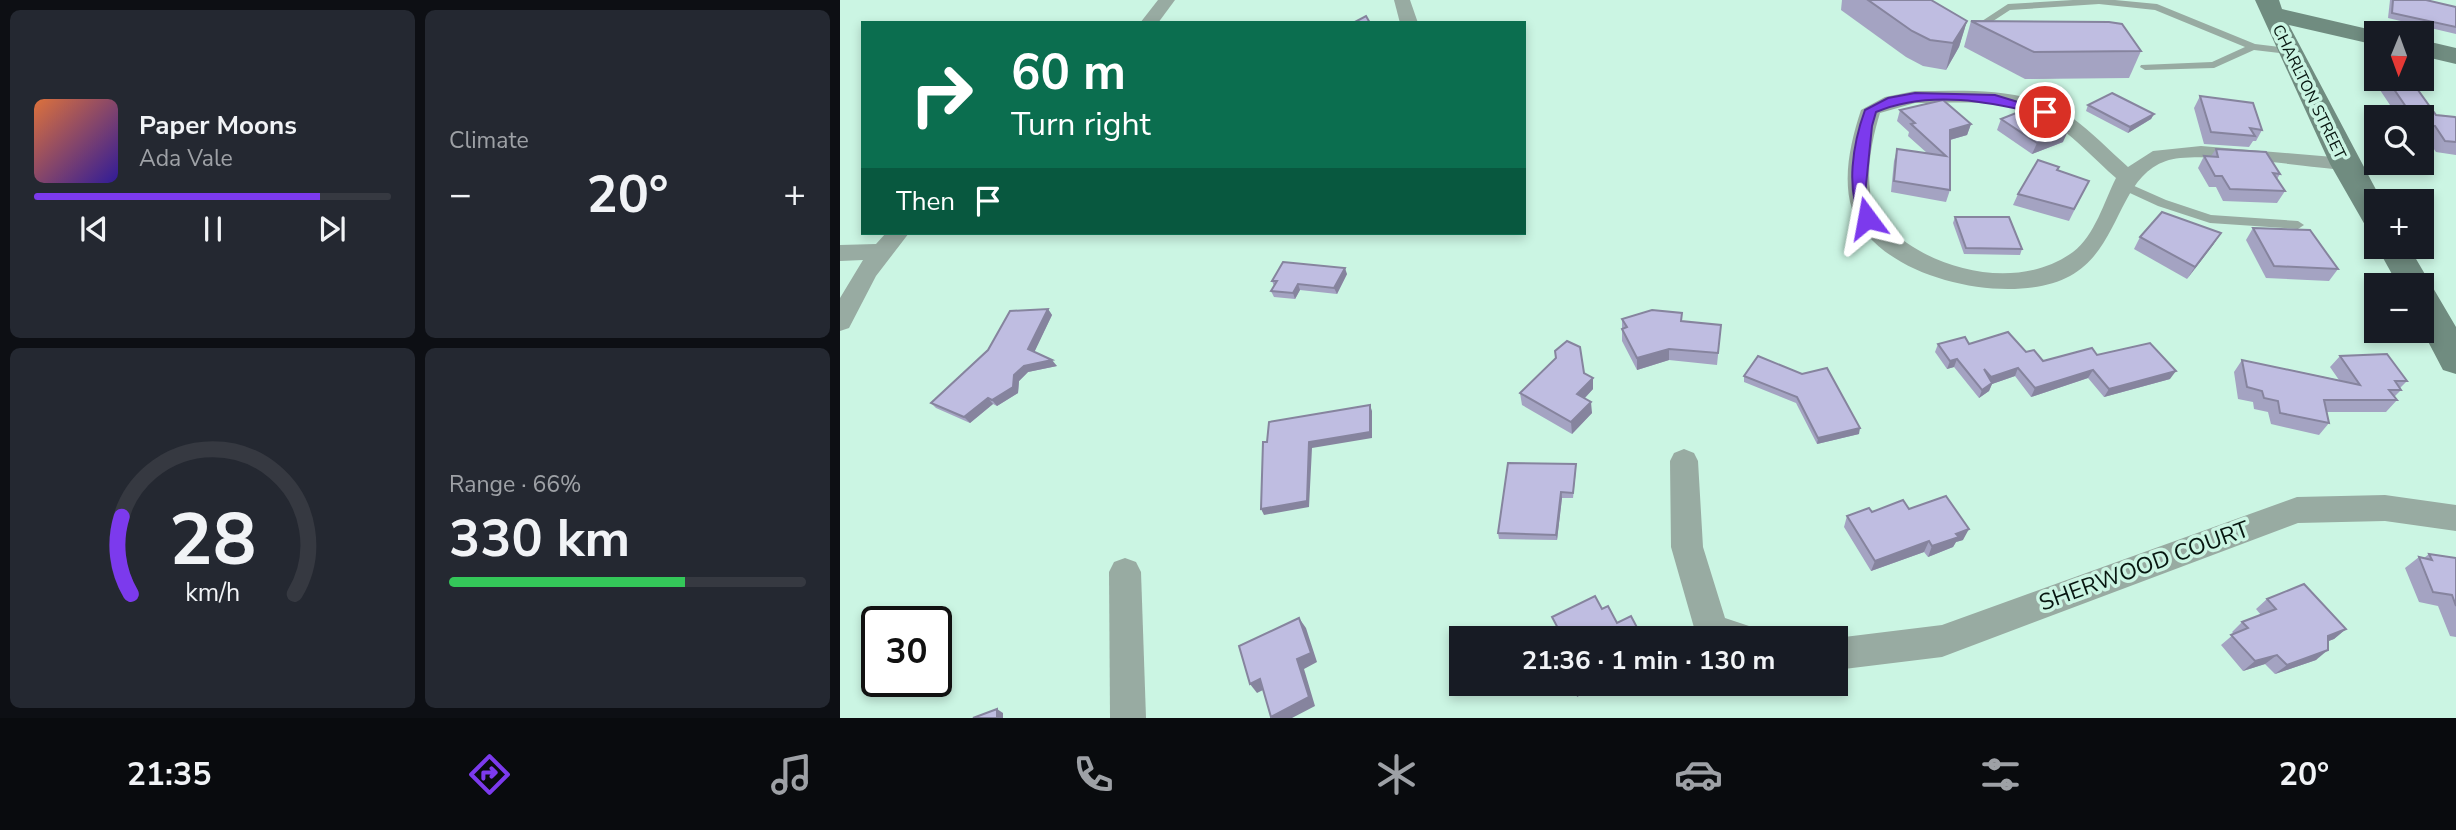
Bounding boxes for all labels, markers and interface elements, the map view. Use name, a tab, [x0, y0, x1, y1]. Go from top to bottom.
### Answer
street label: CHARLTON STREET	[2267, 21, 2351, 163]
north arrow	[2364, 21, 2434, 91]
map controls	[2364, 21, 2434, 343]
text: 60 m	[1011, 39, 1126, 106]
icon: right	[896, 49, 987, 140]
pin	[2015, 82, 2075, 142]
icon: arrive	[2026, 93, 2064, 131]
text: Turn right	[1011, 103, 1151, 146]
button: search	[2364, 105, 2434, 175]
text: Paper Moons	[139, 108, 297, 143]
text: Climate	[449, 125, 529, 156]
text: Ada Vale	[139, 143, 233, 174]
text: 20°	[586, 159, 669, 230]
text: −	[449, 169, 472, 220]
text: +	[783, 169, 806, 220]
position arrow	[1830, 181, 1904, 255]
icon: arrive	[969, 182, 1007, 220]
text: Then	[896, 184, 955, 219]
button: +	[2364, 189, 2434, 259]
icon: previous	[75, 210, 113, 248]
icon: pause	[194, 210, 232, 248]
icon: next	[313, 210, 351, 248]
button: −	[2364, 273, 2434, 343]
text: Range · 66%	[449, 469, 581, 500]
text: 28	[169, 490, 256, 590]
text: 330 km	[449, 503, 630, 574]
street label: SHERWOOD COURT	[2035, 513, 2254, 618]
text: km/h	[185, 576, 240, 610]
speed limit sign: 30	[861, 606, 952, 697]
text: 21:36 · 1 min · 130 m	[1522, 643, 1775, 678]
icon: directions	[465, 750, 514, 799]
icon: music	[767, 750, 816, 799]
icon: phone	[1069, 750, 1118, 799]
icon: climate	[1372, 750, 1421, 799]
icon: car	[1674, 750, 1723, 799]
icon: filters	[1976, 750, 2025, 799]
text: 21:35	[127, 753, 211, 796]
text: 20°	[2279, 753, 2329, 796]

